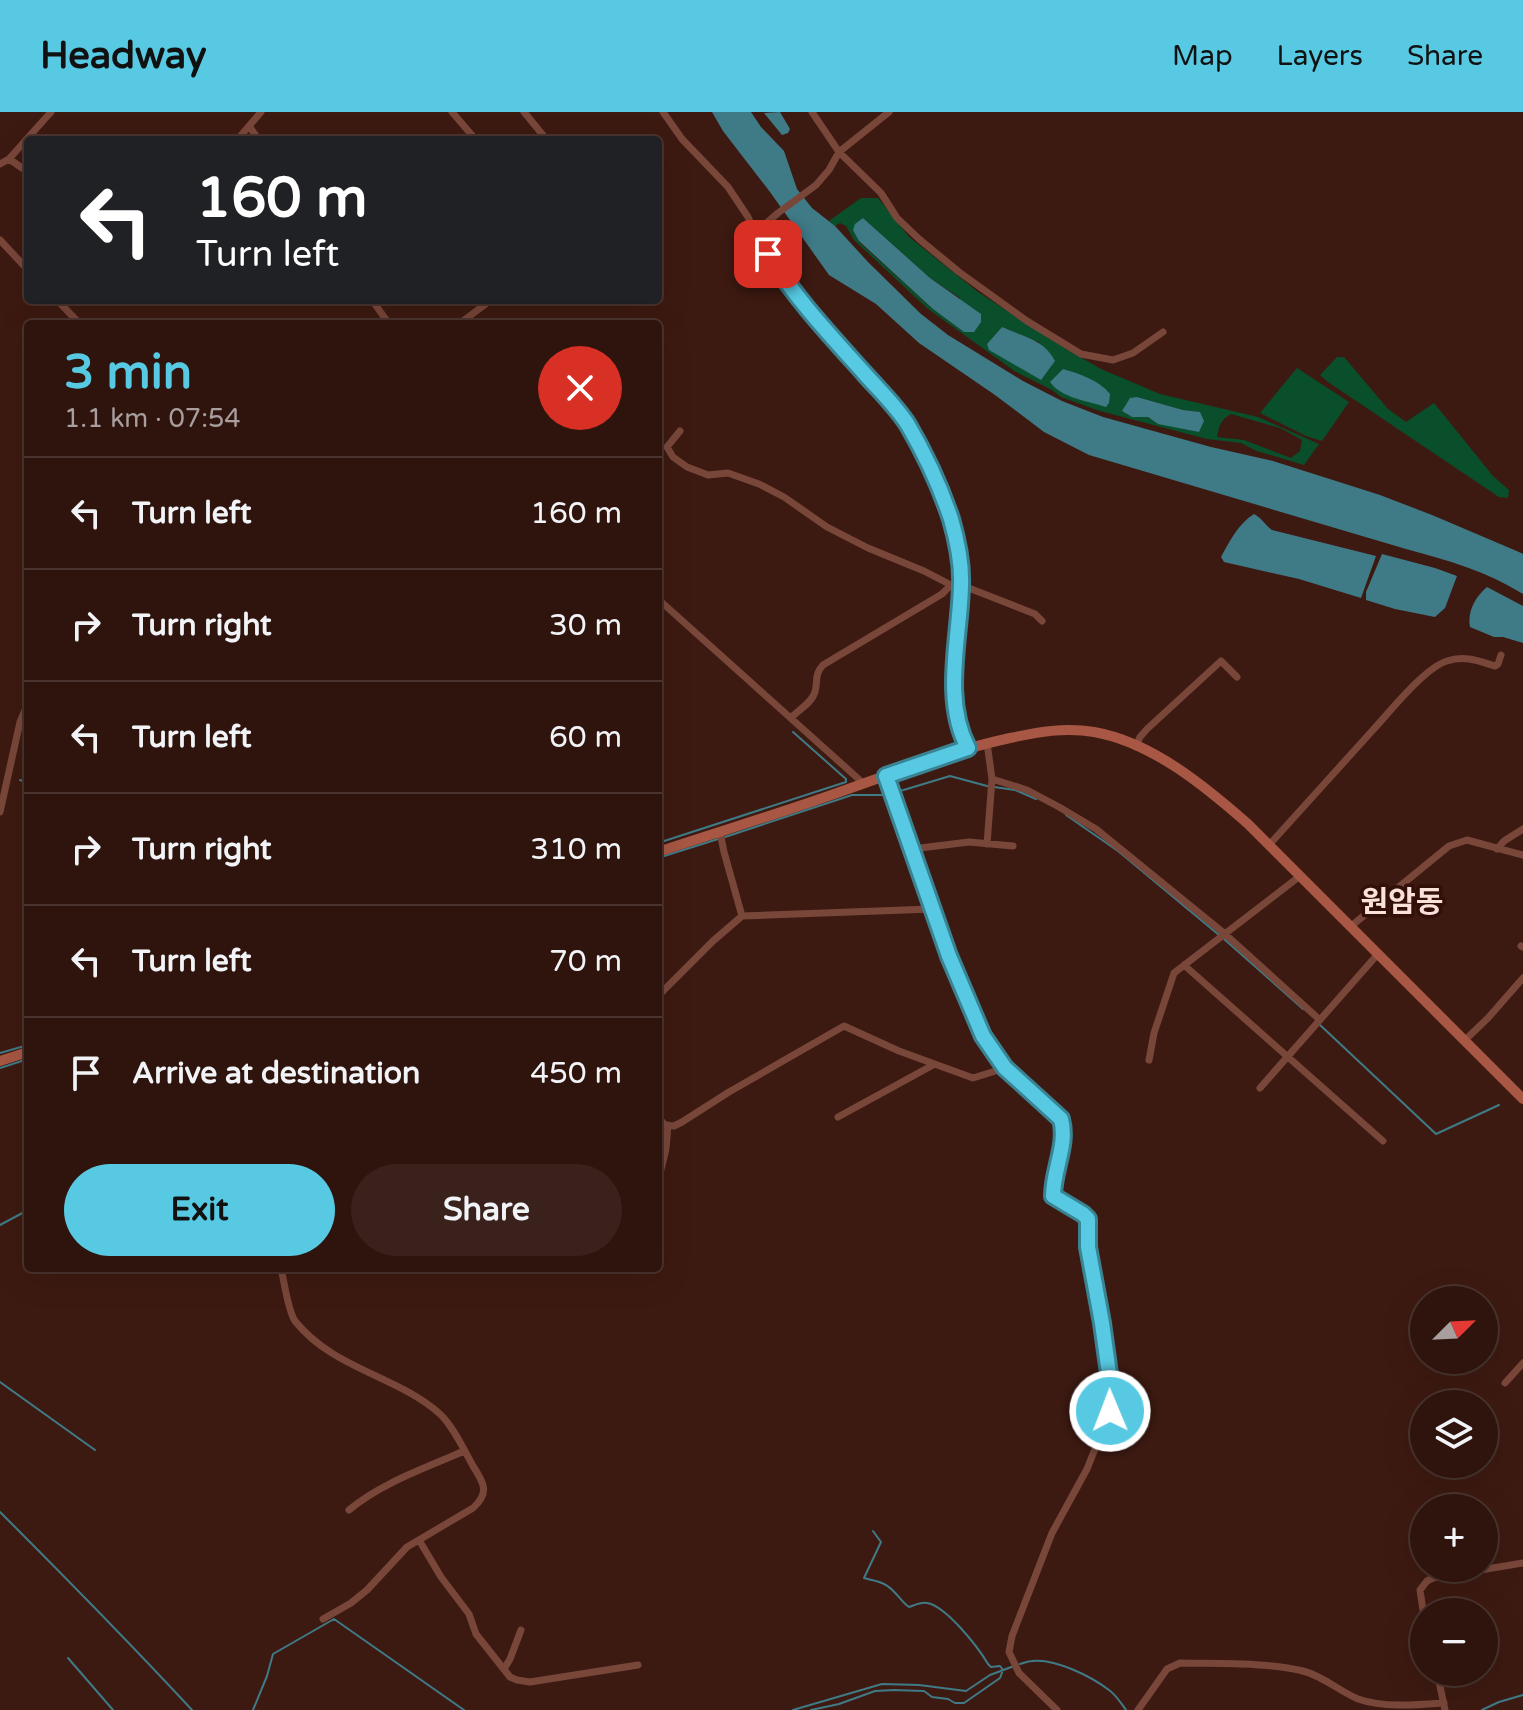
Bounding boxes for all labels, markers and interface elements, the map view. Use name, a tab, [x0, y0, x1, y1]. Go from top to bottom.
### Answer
text: Headway	[40, 33, 206, 79]
text: Map	[1172, 39, 1233, 73]
text: Layers	[1277, 39, 1363, 73]
text: Share	[1407, 39, 1483, 73]
text: 160 m	[196, 165, 367, 232]
icon: left	[64, 168, 168, 272]
pin	[734, 220, 802, 288]
icon: arrive	[746, 232, 790, 276]
text: Turn left	[196, 233, 339, 276]
text: 3 min	[64, 344, 192, 402]
button: close	[538, 346, 622, 430]
text: 1.1 km · 07:54	[64, 403, 241, 434]
icon: left	[64, 491, 108, 535]
text: Turn left	[132, 495, 251, 532]
text: 160 m	[530, 495, 622, 532]
icon: right	[64, 603, 108, 647]
text: Turn right	[132, 607, 272, 644]
text: 30 m	[549, 607, 622, 644]
icon: left	[64, 715, 108, 759]
text: Turn left	[132, 719, 251, 756]
text: 60 m	[549, 719, 622, 756]
icon: right	[64, 827, 108, 871]
text: Turn right	[132, 831, 272, 868]
text: 310 m	[530, 831, 622, 868]
district label: 원암동	[1361, 884, 1443, 921]
icon: left	[64, 939, 108, 983]
text: Turn left	[132, 943, 251, 980]
text: 70 m	[549, 943, 622, 980]
icon: arrive	[64, 1051, 108, 1095]
text: Arrive at destination	[132, 1055, 420, 1092]
text: 450 m	[530, 1055, 622, 1092]
button: Exit	[64, 1164, 335, 1256]
button: Share	[351, 1164, 622, 1256]
north arrow	[1410, 1286, 1498, 1374]
map controls	[1410, 1286, 1498, 1686]
position arrow	[1068, 1369, 1152, 1453]
button: layers	[1410, 1390, 1498, 1478]
button: +	[1410, 1494, 1498, 1582]
button: −	[1410, 1598, 1498, 1686]

